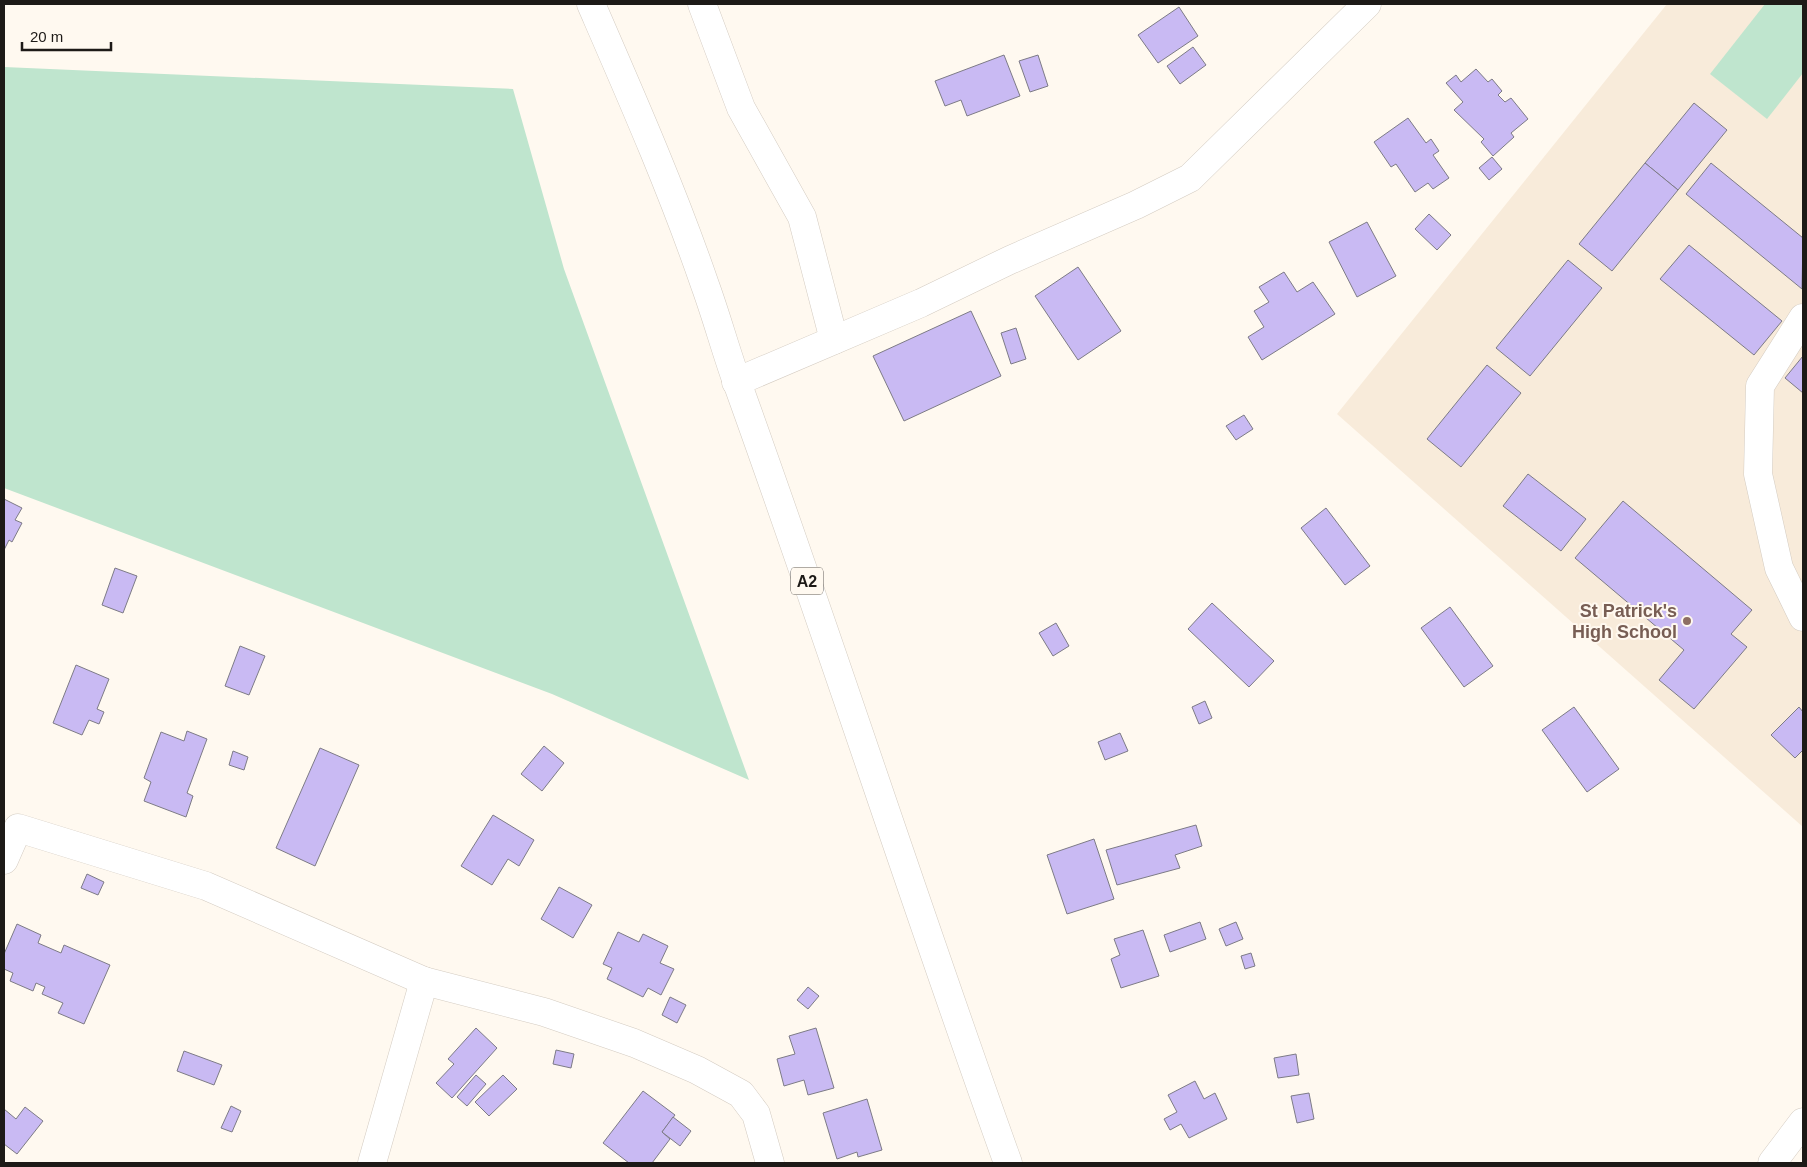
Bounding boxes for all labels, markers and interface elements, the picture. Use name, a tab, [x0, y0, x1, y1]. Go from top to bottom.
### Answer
scale bar	[22, 20, 111, 52]
text: 20 m	[30, 28, 63, 45]
road number: A2	[791, 568, 823, 594]
place label: St Patrick's High School	[1572, 601, 1677, 642]
marker: St Patrick's High School	[1681, 615, 1693, 627]

